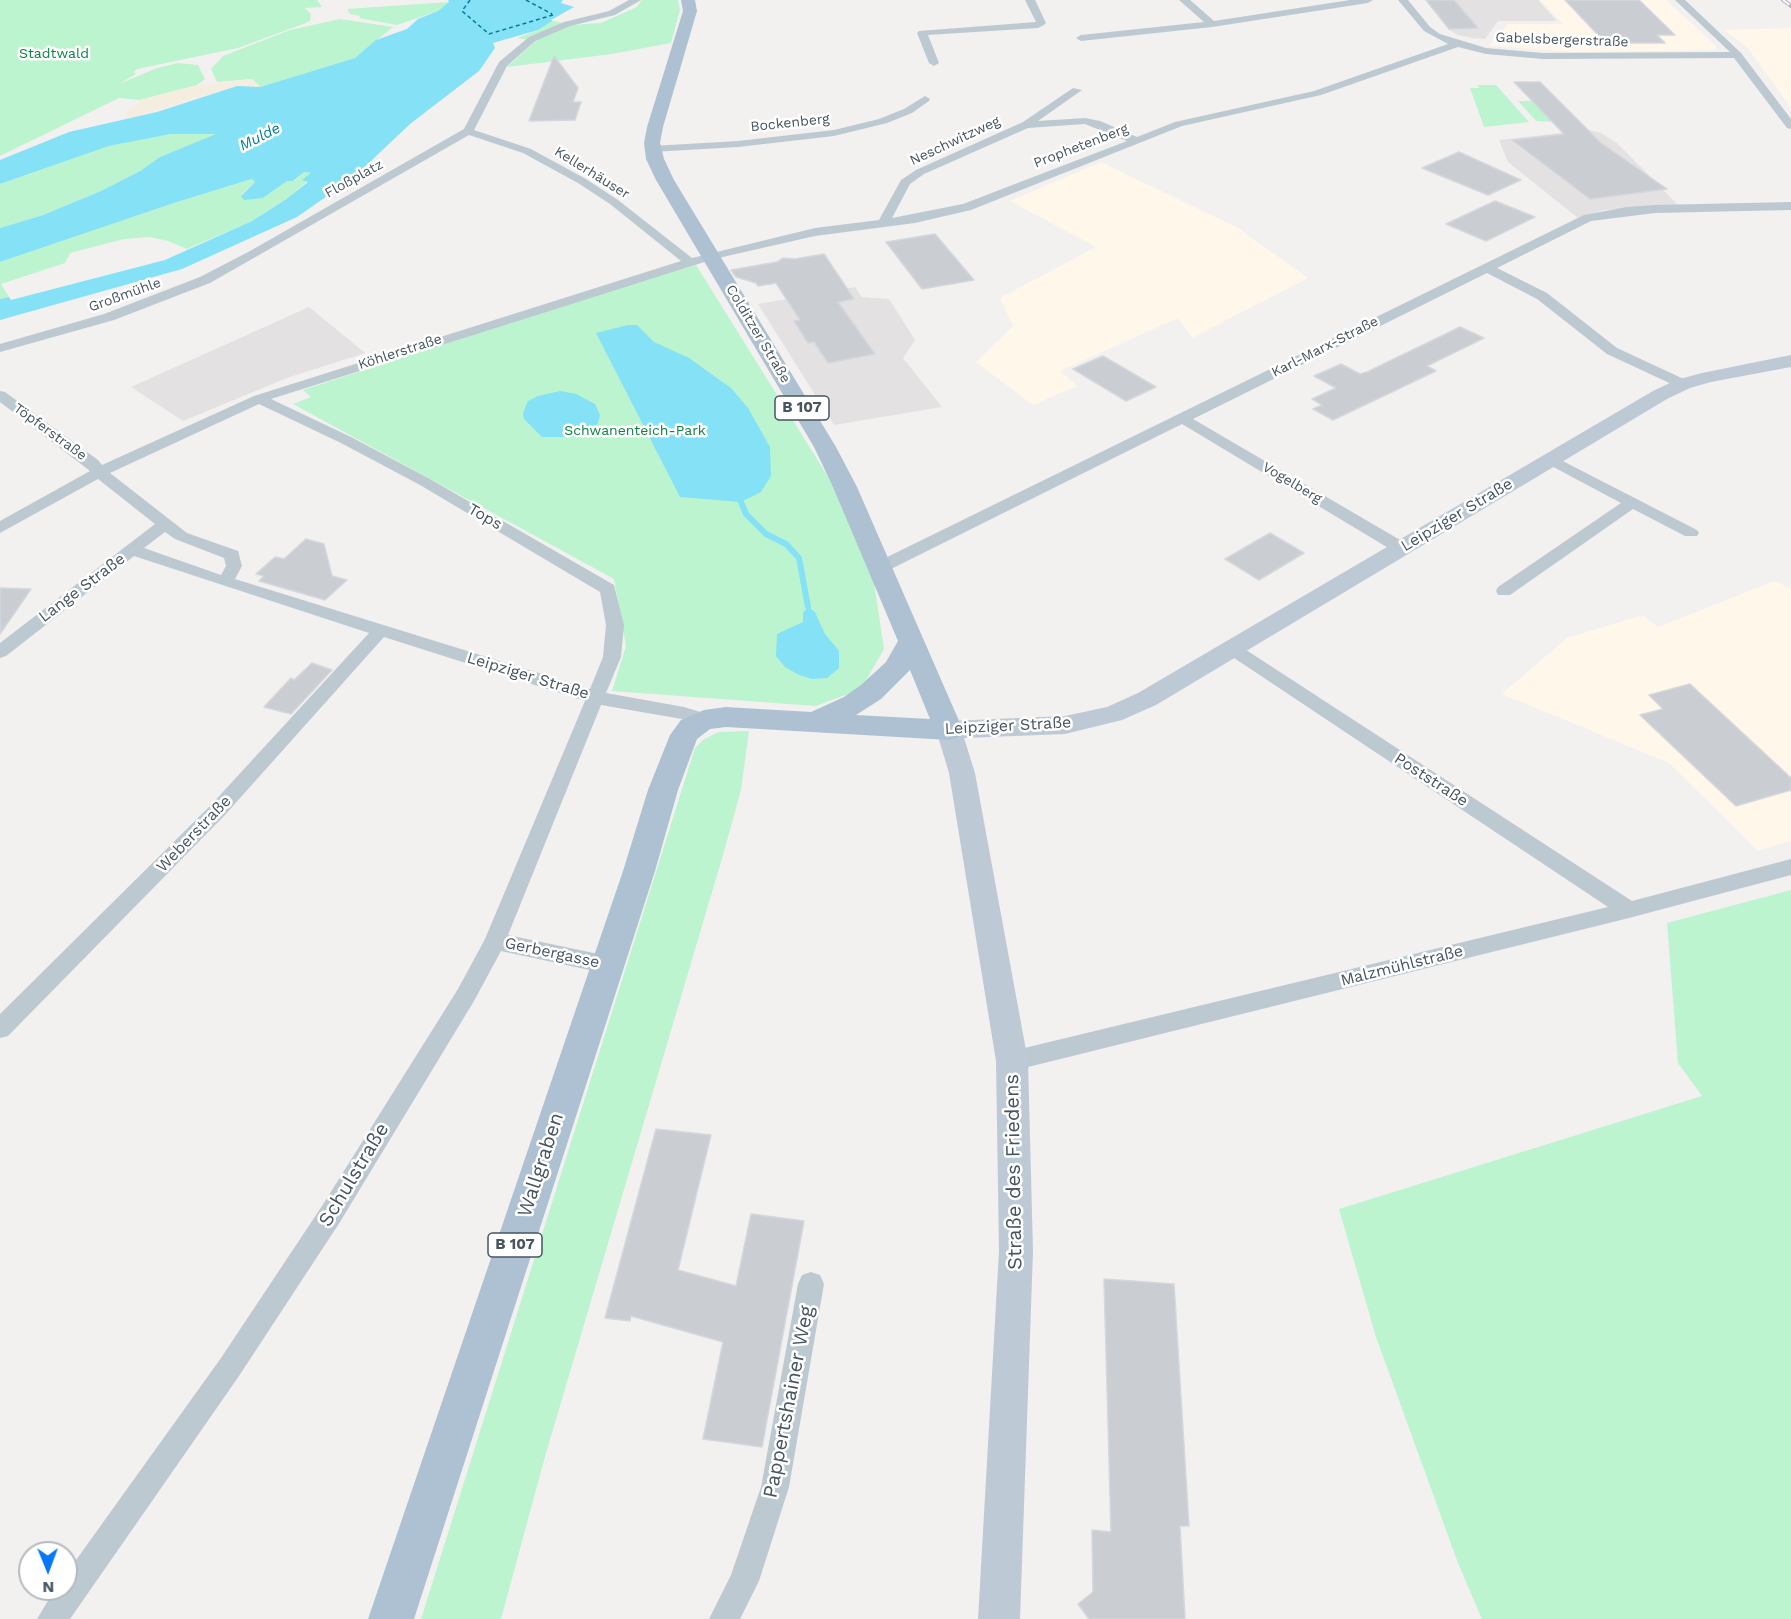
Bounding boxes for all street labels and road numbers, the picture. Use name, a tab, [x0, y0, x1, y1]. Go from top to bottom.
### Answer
street label: Gabelsbergerstraße	[1495, 29, 1629, 51]
street label: Bockenberg	[750, 110, 830, 136]
street label: Neschwitzweg	[907, 113, 1003, 169]
street label: Prophetenberg	[1031, 120, 1131, 172]
street label: Kellerhäuser	[551, 143, 633, 203]
street label: Floßplatz	[322, 156, 386, 202]
street label: Großmühle	[87, 274, 163, 316]
street label: Colditzer Straße	[722, 282, 794, 386]
street label: Karl-Marx-Straße	[1269, 313, 1381, 381]
street label: Köhlerstraße	[356, 331, 444, 373]
road number: B 107	[775, 396, 829, 420]
street label: Töpferstraße	[10, 400, 90, 464]
street label: Vogelberg	[1259, 459, 1325, 507]
street label: Leipziger Straße	[1398, 474, 1516, 556]
street label: Tops	[465, 500, 505, 534]
street label: Lange Straße	[35, 549, 129, 627]
street label: Leipziger Straße	[465, 648, 591, 704]
street label: Leipziger Straße	[944, 713, 1072, 739]
street label: Poststraße	[1391, 749, 1471, 811]
street label: Weberstraße	[153, 792, 235, 876]
street label: Gerbergasse	[503, 934, 601, 972]
street label: Malzmühlstraße	[1339, 941, 1465, 991]
street label: Straße des Friedens	[1000, 1074, 1028, 1270]
street label: Wallgraben	[513, 1110, 569, 1220]
street label: Schulstraße	[314, 1119, 394, 1231]
road number: B 107	[488, 1233, 542, 1257]
street label: Pappertshainer Weg	[759, 1304, 819, 1500]

